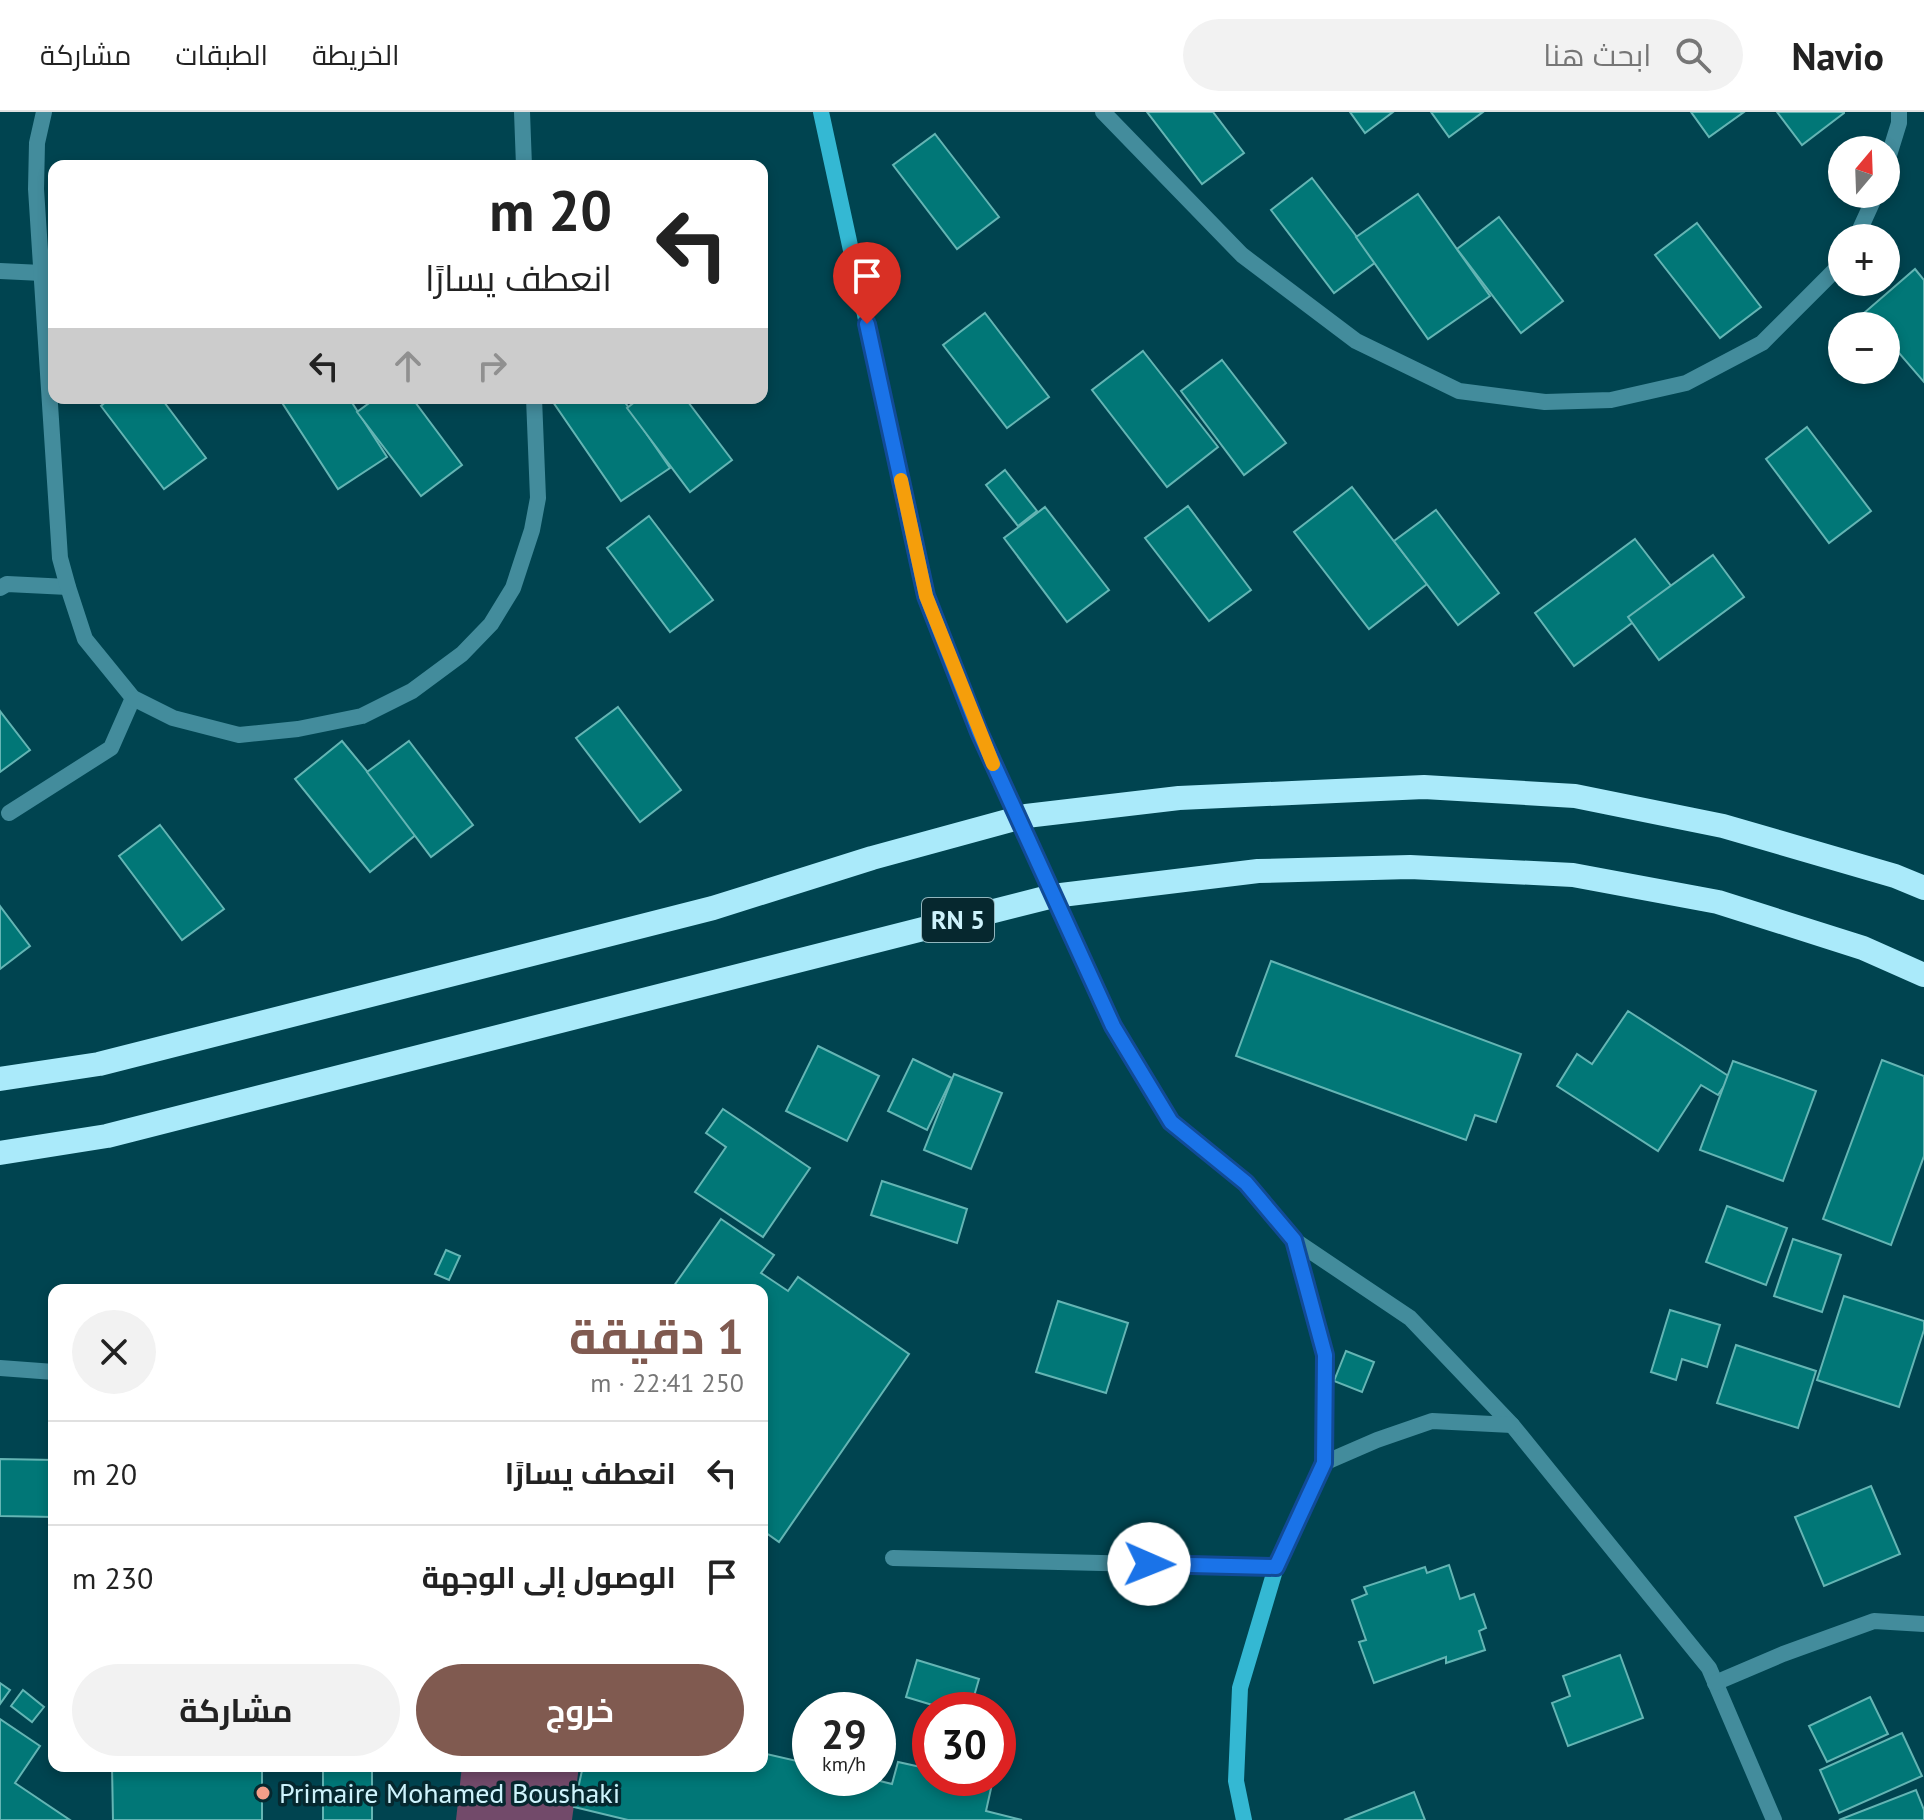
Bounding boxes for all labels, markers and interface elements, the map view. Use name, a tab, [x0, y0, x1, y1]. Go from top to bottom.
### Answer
search box	[1183, 19, 1743, 91]
text: Navio	[1791, 31, 1884, 80]
icon: search	[1671, 33, 1715, 77]
text: ابحث هنا	[1543, 35, 1651, 74]
text: مشاركة	[40, 36, 131, 73]
text: الطبقات	[175, 36, 268, 73]
text: الخريطة	[312, 36, 399, 73]
north arrow	[1828, 136, 1900, 208]
map controls	[1828, 136, 1900, 384]
text: 20 m	[489, 174, 612, 246]
icon: left	[640, 192, 744, 296]
button: +	[1828, 224, 1900, 296]
pin	[833, 242, 901, 324]
text: انعطف يسارًا	[425, 254, 612, 301]
icon: arrive	[845, 254, 889, 298]
button: −	[1828, 312, 1900, 384]
icon: left	[302, 344, 346, 388]
icon: ahead	[386, 344, 430, 388]
icon: right	[470, 344, 514, 388]
road number: RN 5	[922, 898, 994, 942]
text: 1 دقيقة	[569, 1305, 744, 1367]
button: close	[72, 1310, 156, 1394]
text: 250 m · 22:41	[590, 1366, 744, 1399]
icon: left	[700, 1451, 744, 1495]
text: انعطف يسارًا	[505, 1453, 676, 1492]
text: 20 m	[72, 1454, 137, 1493]
position arrow	[1107, 1522, 1191, 1606]
icon: arrive	[700, 1555, 744, 1599]
text: الوصول إلى الوجهة	[422, 1557, 676, 1596]
text: 230 m	[72, 1558, 153, 1597]
button: مشاركة	[72, 1664, 400, 1756]
button: خروج	[416, 1664, 744, 1756]
speed limit sign: 30	[912, 1692, 1016, 1796]
text: 29	[821, 1708, 867, 1760]
text: km/h	[822, 1751, 866, 1777]
place label: Primaire Mohamed Boushaki	[279, 1774, 620, 1811]
marker: Primaire Mohamed Boushaki	[254, 1784, 272, 1802]

